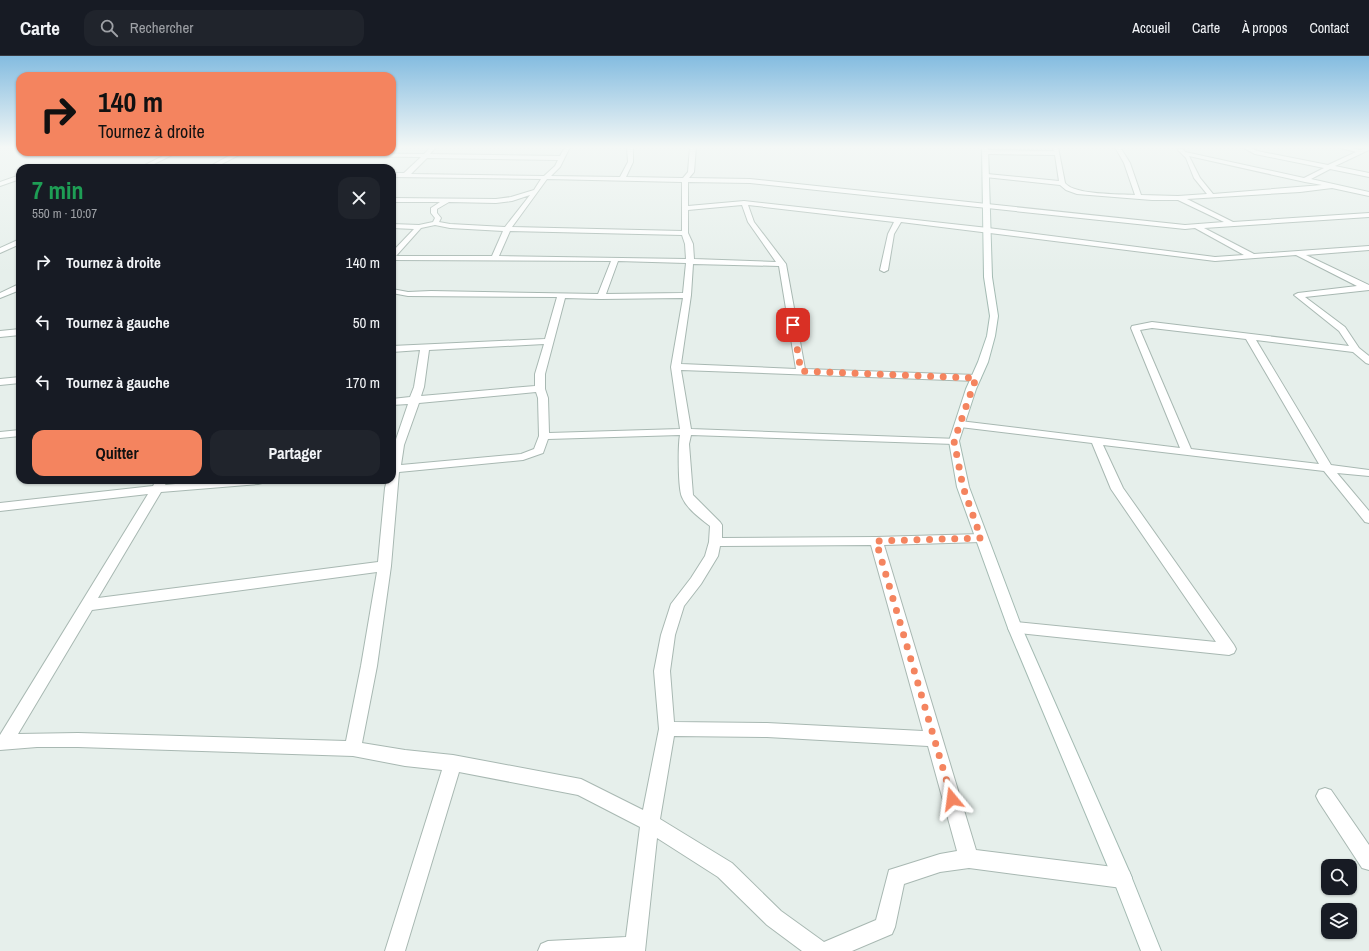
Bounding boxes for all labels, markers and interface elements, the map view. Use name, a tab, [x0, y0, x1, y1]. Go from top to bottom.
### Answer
search box	[84, 10, 364, 46]
text: Carte	[20, 15, 60, 41]
icon: search	[98, 17, 120, 39]
text: Rechercher	[130, 17, 193, 38]
text: Accueil	[1132, 19, 1170, 37]
text: Carte	[1192, 19, 1220, 37]
text: À propos	[1242, 19, 1287, 37]
text: Contact	[1309, 19, 1349, 37]
text: 140 m	[98, 83, 163, 121]
icon: right	[32, 88, 84, 140]
text: Tournez à droite	[98, 119, 205, 144]
text: 7 min	[32, 174, 83, 206]
button: close	[338, 177, 380, 219]
text: 550 m · 10:07	[32, 205, 97, 222]
icon: right	[32, 251, 54, 273]
text: Tournez à droite	[66, 252, 161, 273]
text: 140 m	[346, 252, 380, 273]
pin	[776, 308, 810, 342]
icon: left	[32, 311, 54, 333]
text: Tournez à gauche	[66, 312, 170, 333]
text: 50 m	[353, 312, 380, 333]
icon: arrive	[782, 314, 804, 336]
icon: left	[32, 371, 54, 393]
text: Tournez à gauche	[66, 372, 170, 393]
text: 170 m	[346, 372, 380, 393]
button: Quitter	[32, 430, 202, 476]
button: Partager	[210, 430, 380, 476]
position arrow	[931, 778, 973, 820]
map controls	[1321, 859, 1357, 939]
button: search	[1321, 859, 1357, 895]
button: layers	[1321, 903, 1357, 939]

